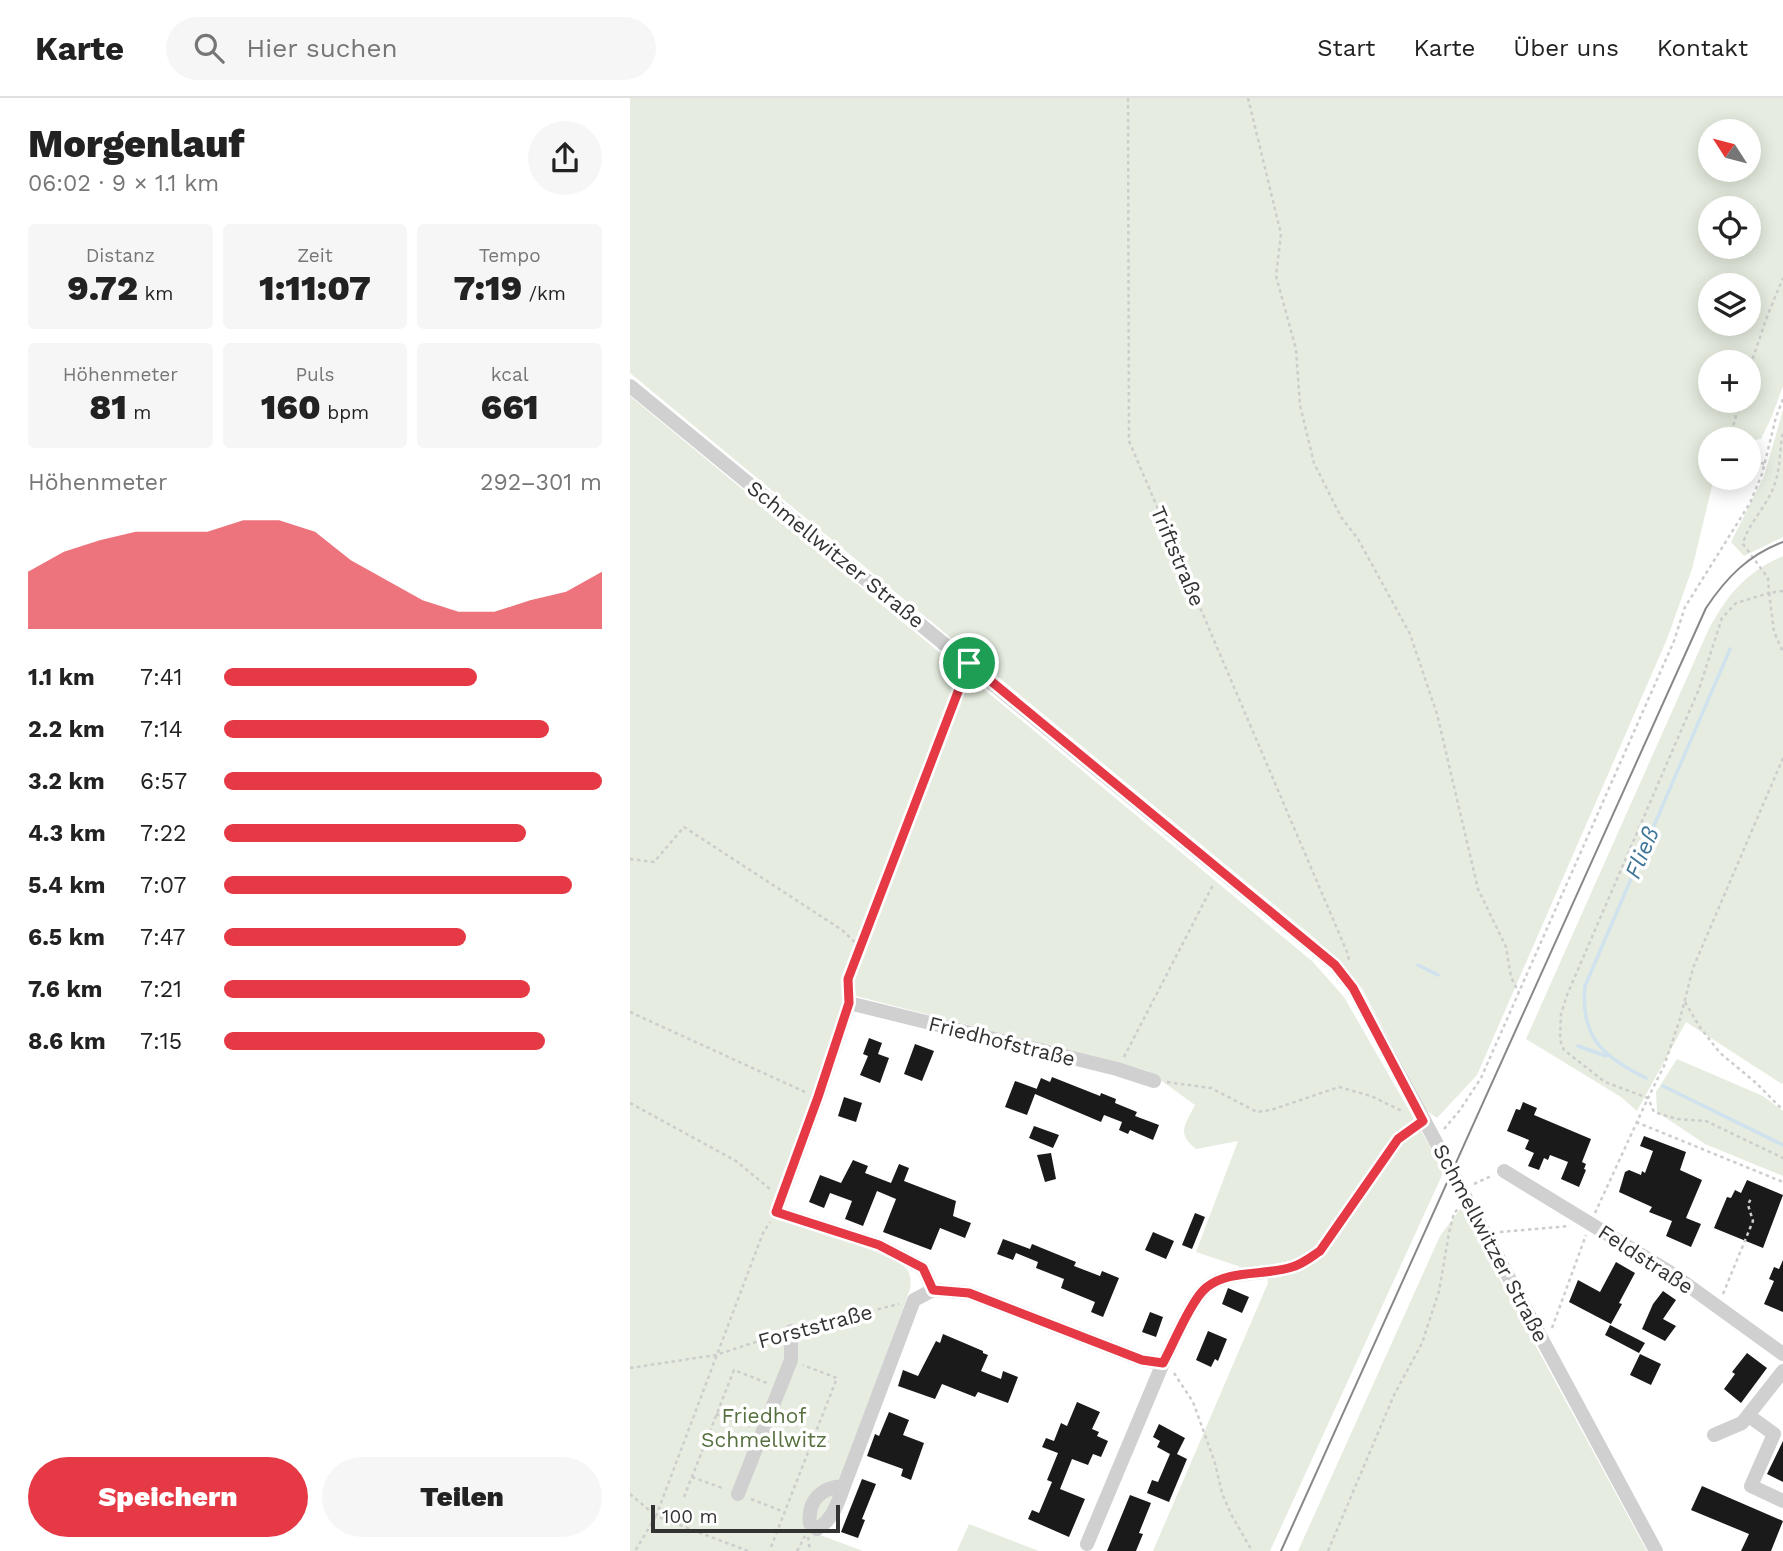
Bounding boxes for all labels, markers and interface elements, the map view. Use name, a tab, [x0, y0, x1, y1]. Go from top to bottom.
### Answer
search box	[166, 17, 656, 80]
text: Karte	[35, 29, 124, 68]
icon: search	[190, 29, 228, 67]
text: Hier suchen	[246, 33, 398, 63]
text: Start	[1317, 34, 1375, 62]
text: Karte	[1413, 34, 1475, 62]
text: Über uns	[1513, 34, 1619, 62]
text: Kontakt	[1657, 34, 1748, 62]
north arrow	[1698, 119, 1760, 182]
map controls	[1698, 119, 1761, 490]
button: share	[528, 121, 602, 195]
text: Morgenlauf	[28, 122, 245, 166]
text: 06:02 · 9 × 1.1 km	[28, 170, 219, 197]
button: locate	[1698, 196, 1761, 259]
text: Distanz	[86, 244, 155, 267]
text: Zeit	[297, 244, 333, 267]
text: Tempo	[479, 244, 541, 267]
text: 9.72	[67, 267, 138, 309]
text: 1:11:07	[259, 267, 371, 309]
text: 7:19	[453, 267, 522, 309]
button: layers	[1698, 273, 1761, 336]
text: km	[138, 282, 173, 305]
text: /km	[522, 282, 566, 305]
button: +	[1698, 350, 1761, 413]
text: Höhenmeter	[63, 363, 178, 386]
text: Puls	[295, 363, 335, 386]
text: kcal	[491, 363, 528, 386]
text: 81	[89, 386, 127, 428]
text: 160	[261, 386, 321, 428]
text: 661	[481, 386, 539, 428]
text: m	[127, 401, 151, 424]
text: bpm	[321, 401, 369, 424]
button: −	[1698, 427, 1761, 490]
text: Höhenmeter	[28, 469, 167, 496]
text: 292–301 m	[480, 469, 602, 496]
street label: Schmellwitzer Straße	[742, 475, 930, 633]
street label: Triftstraße	[1146, 502, 1210, 610]
pin	[939, 633, 999, 693]
icon: arrive	[950, 644, 988, 682]
text: 1.1 km	[28, 664, 95, 691]
text: 7:41	[140, 664, 182, 691]
text: 2.2 km	[28, 716, 105, 743]
text: 7:14	[140, 716, 183, 743]
text: 3.2 km	[28, 768, 105, 795]
text: 6:57	[140, 768, 187, 795]
text: 4.3 km	[28, 820, 106, 847]
text: 7:22	[140, 820, 187, 847]
water label: Fließ	[1619, 823, 1665, 883]
text: 5.4 km	[28, 872, 105, 899]
text: 7:07	[140, 872, 186, 899]
text: 6.5 km	[28, 924, 105, 951]
text: 7:47	[140, 924, 186, 951]
text: 7.6 km	[28, 976, 102, 1003]
text: 7:21	[140, 976, 182, 1003]
street label: Friedhofstraße	[926, 1011, 1078, 1071]
text: 8.6 km	[28, 1028, 106, 1055]
text: 7:15	[140, 1028, 182, 1055]
street label: Schmellwitzer Straße	[1428, 1140, 1554, 1346]
street label: Feldstraße	[1594, 1219, 1698, 1299]
street label: Forststraße	[755, 1299, 875, 1353]
park label: Friedhof Schmellwitz	[701, 1403, 827, 1452]
button: Speichern	[28, 1457, 308, 1537]
button: Teilen	[322, 1457, 602, 1537]
scale bar	[651, 1502, 840, 1534]
text: 100 m	[662, 1505, 718, 1528]

